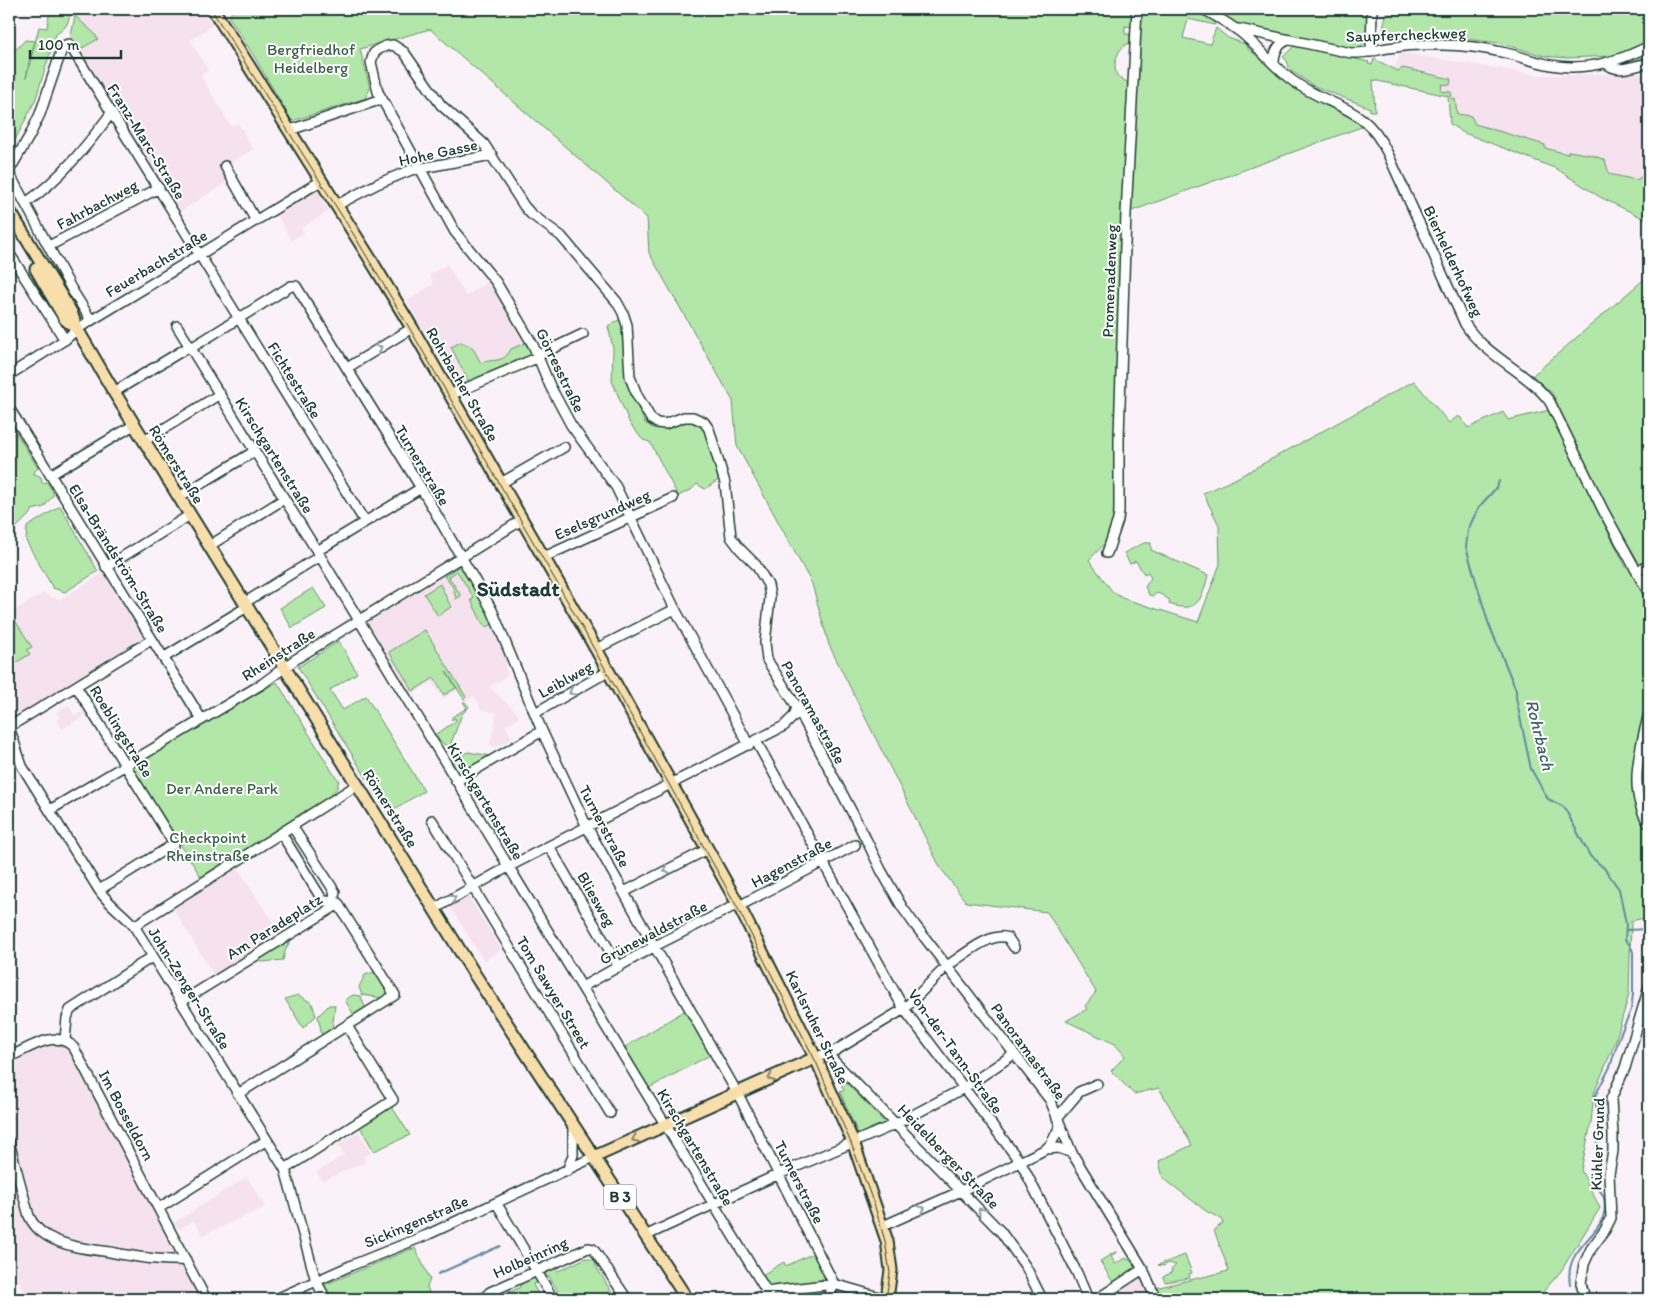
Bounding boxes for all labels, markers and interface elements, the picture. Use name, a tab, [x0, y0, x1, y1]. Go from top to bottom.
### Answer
street label: Saupfercheckweg	[1346, 23, 1467, 46]
scale bar	[30, 28, 121, 60]
text: 100 m	[38, 36, 80, 54]
park label: Bergfriedhof Heidelberg	[267, 40, 356, 77]
street label: Franz-Marc-Straße	[103, 80, 190, 203]
street label: Hohe Gasse	[397, 135, 479, 170]
street label: Fahrbachweg	[53, 175, 142, 234]
street label: Bierhelderhofweg	[1419, 202, 1488, 321]
street label: Promenadenweg	[1098, 223, 1121, 338]
street label: Feuerbachstraße	[102, 225, 211, 301]
street label: Rohrbacher Straße	[422, 324, 503, 445]
street label: Görresstraße	[532, 325, 589, 416]
street label: Fichtestraße	[264, 338, 326, 422]
one-way arrow	[374, 344, 383, 354]
street label: Kirschgartenstraße	[231, 394, 318, 517]
street label: Römerstraße	[145, 421, 209, 508]
street label: Turnerstraße	[391, 421, 454, 509]
street label: Elsa-Brändström-Straße	[65, 480, 172, 636]
street label: Eselsgrundweg	[551, 485, 654, 544]
district label: Südstadt	[477, 576, 559, 601]
street label: Rheinstraße	[238, 624, 318, 685]
street label: Leiblweg	[535, 656, 597, 702]
street label: Panoramastraße	[777, 657, 850, 767]
street label: Roeblingstraße	[86, 682, 157, 781]
one-way arrow	[568, 686, 577, 696]
water label: Rohrbach	[1521, 697, 1560, 774]
street label: Kirschgartenstraße	[443, 739, 528, 863]
street label: Römerstraße	[359, 765, 423, 852]
park label: Der Andere Park	[166, 779, 279, 798]
street label: Turnerstraße	[575, 782, 634, 871]
park label: Checkpoint Rheinstraße	[166, 828, 250, 865]
street label: Hagenstraße	[748, 833, 835, 892]
one-way arrow	[662, 864, 671, 874]
street label: Bliesweg	[573, 868, 620, 931]
street label: Am Paradeplatz	[223, 889, 326, 963]
one-way arrow	[448, 894, 457, 904]
street label: Grünewaldstraße	[596, 896, 710, 969]
street label: John-Zenger-Straße	[144, 924, 235, 1053]
street label: Tom Sawyer Street	[512, 932, 595, 1052]
street label: Karlsruher Straße	[782, 967, 853, 1087]
street label: Von-der-Tann-Straße	[904, 985, 1007, 1117]
street label: Panoramastraße	[987, 999, 1070, 1104]
street label: Im Bosseldorn	[95, 1067, 158, 1164]
one-way arrow	[767, 1072, 776, 1083]
street label: Kirschgartenstraße	[653, 1085, 738, 1209]
street label: Kühler Grund	[1586, 1097, 1609, 1191]
street label: Heidelberger Straße	[894, 1100, 1004, 1213]
one-way arrow	[631, 1133, 640, 1144]
street label: Turnerstraße	[770, 1137, 829, 1227]
road number: B 3	[604, 1184, 636, 1210]
street label: Sickingenstraße	[361, 1191, 471, 1252]
one-way arrow	[917, 1204, 926, 1215]
one-way arrow	[978, 1208, 987, 1217]
street label: Holbeinring	[490, 1232, 571, 1282]

